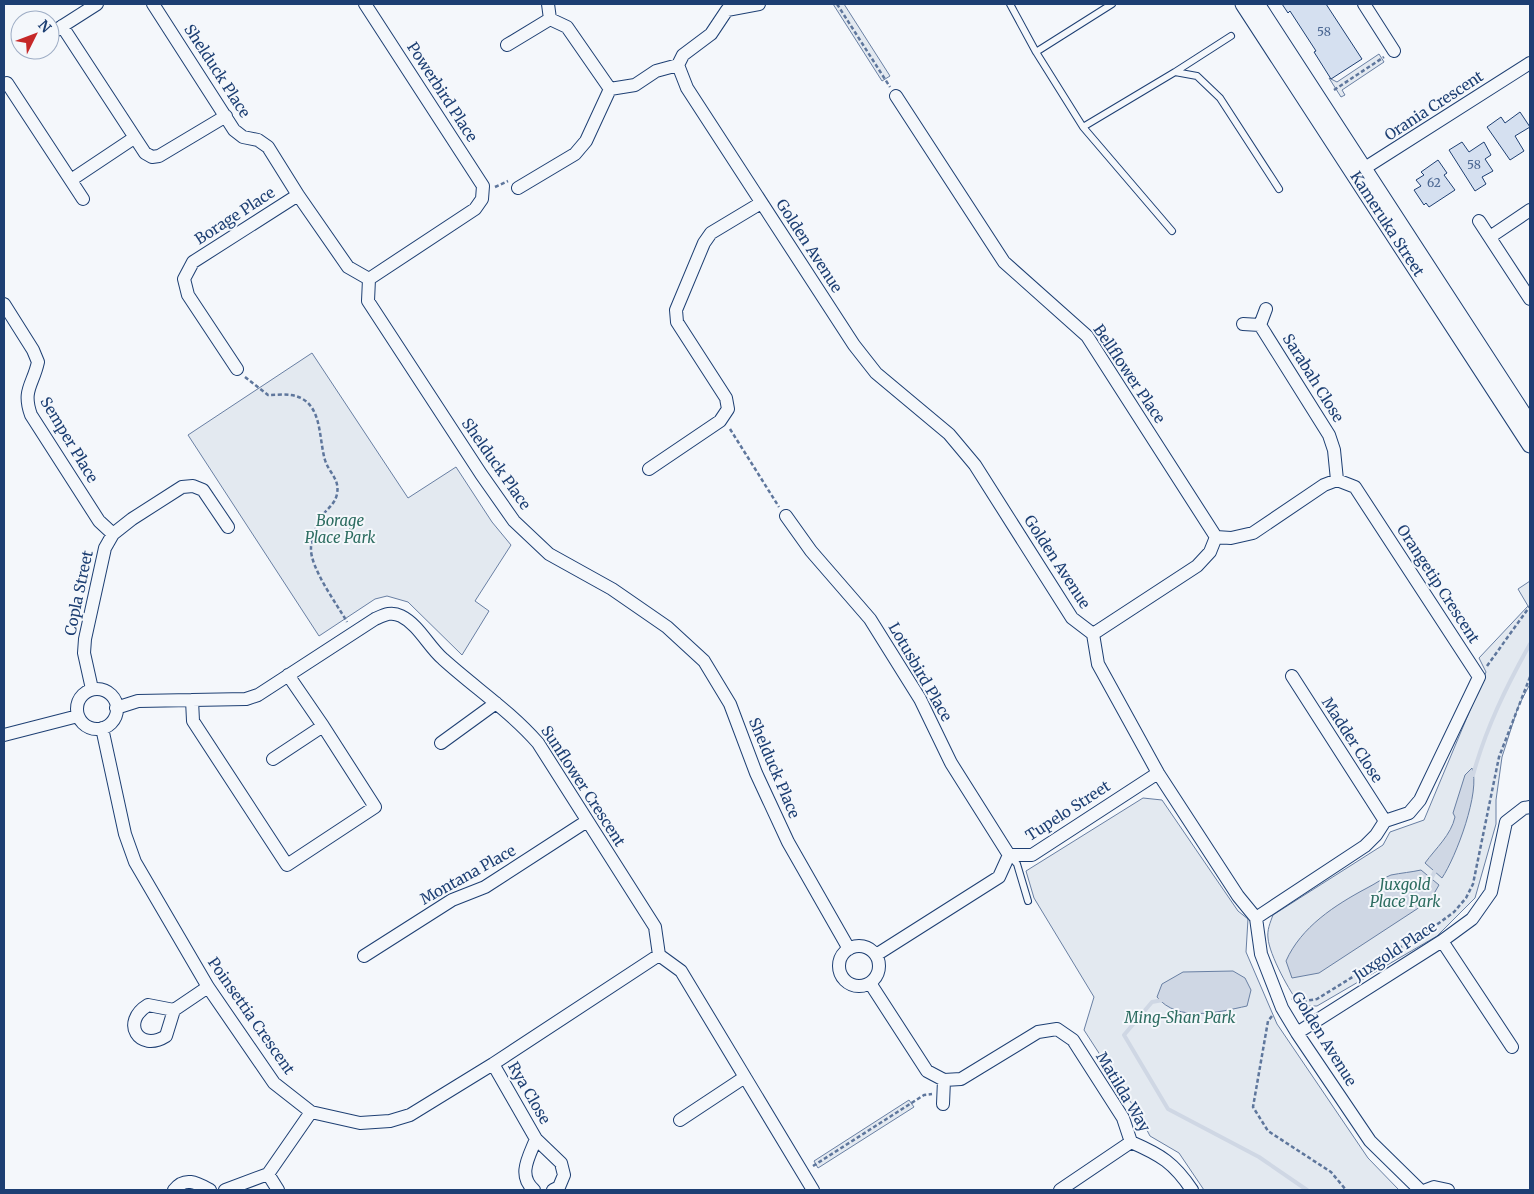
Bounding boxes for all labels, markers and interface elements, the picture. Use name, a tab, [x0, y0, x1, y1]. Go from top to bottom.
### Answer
north arrow	[10, 10, 60, 60]
text: N	[34, 16, 55, 36]
street label: Shelduck Place	[180, 21, 255, 121]
house number: 58	[1317, 24, 1331, 39]
street label: Powerbird Place	[403, 38, 482, 145]
street label: Orania Crescent	[1381, 66, 1487, 145]
house number: 58	[1467, 157, 1481, 172]
street label: Kameruka Street	[1346, 168, 1429, 280]
house number: 62	[1427, 175, 1441, 190]
street label: Borage Place	[191, 183, 278, 248]
street label: Golden Avenue	[772, 195, 847, 296]
street label: Bellflower Place	[1089, 321, 1170, 427]
street label: Sarabah Close	[1279, 330, 1348, 426]
street label: Semper Place	[36, 393, 103, 486]
street label: Shelduck Place	[458, 414, 535, 513]
park label: Borage Place Park	[305, 511, 376, 547]
street label: Golden Avenue	[1020, 511, 1095, 612]
street label: Orangetip Crescent	[1393, 521, 1484, 647]
street label: Copla Street	[60, 548, 97, 637]
street label: Lotusbird Place	[884, 619, 956, 725]
street label: Madder Close	[1318, 694, 1387, 786]
street label: Shelduck Place	[745, 715, 804, 821]
street label: Sunflower Crescent	[537, 722, 630, 850]
street label: Tupelo Street	[1022, 776, 1114, 845]
street label: Montana Place	[417, 840, 519, 909]
park label: Juxgold Place Park	[1370, 875, 1441, 911]
street label: Juxgold Place	[1349, 917, 1440, 985]
street label: Poinsettia Crescent	[204, 953, 299, 1078]
street label: Golden Avenue	[1288, 988, 1361, 1090]
park label: Ming-Shan Park	[1124, 1008, 1236, 1027]
street label: Matilda Way	[1092, 1048, 1155, 1135]
street label: Rya Close	[504, 1058, 555, 1127]

